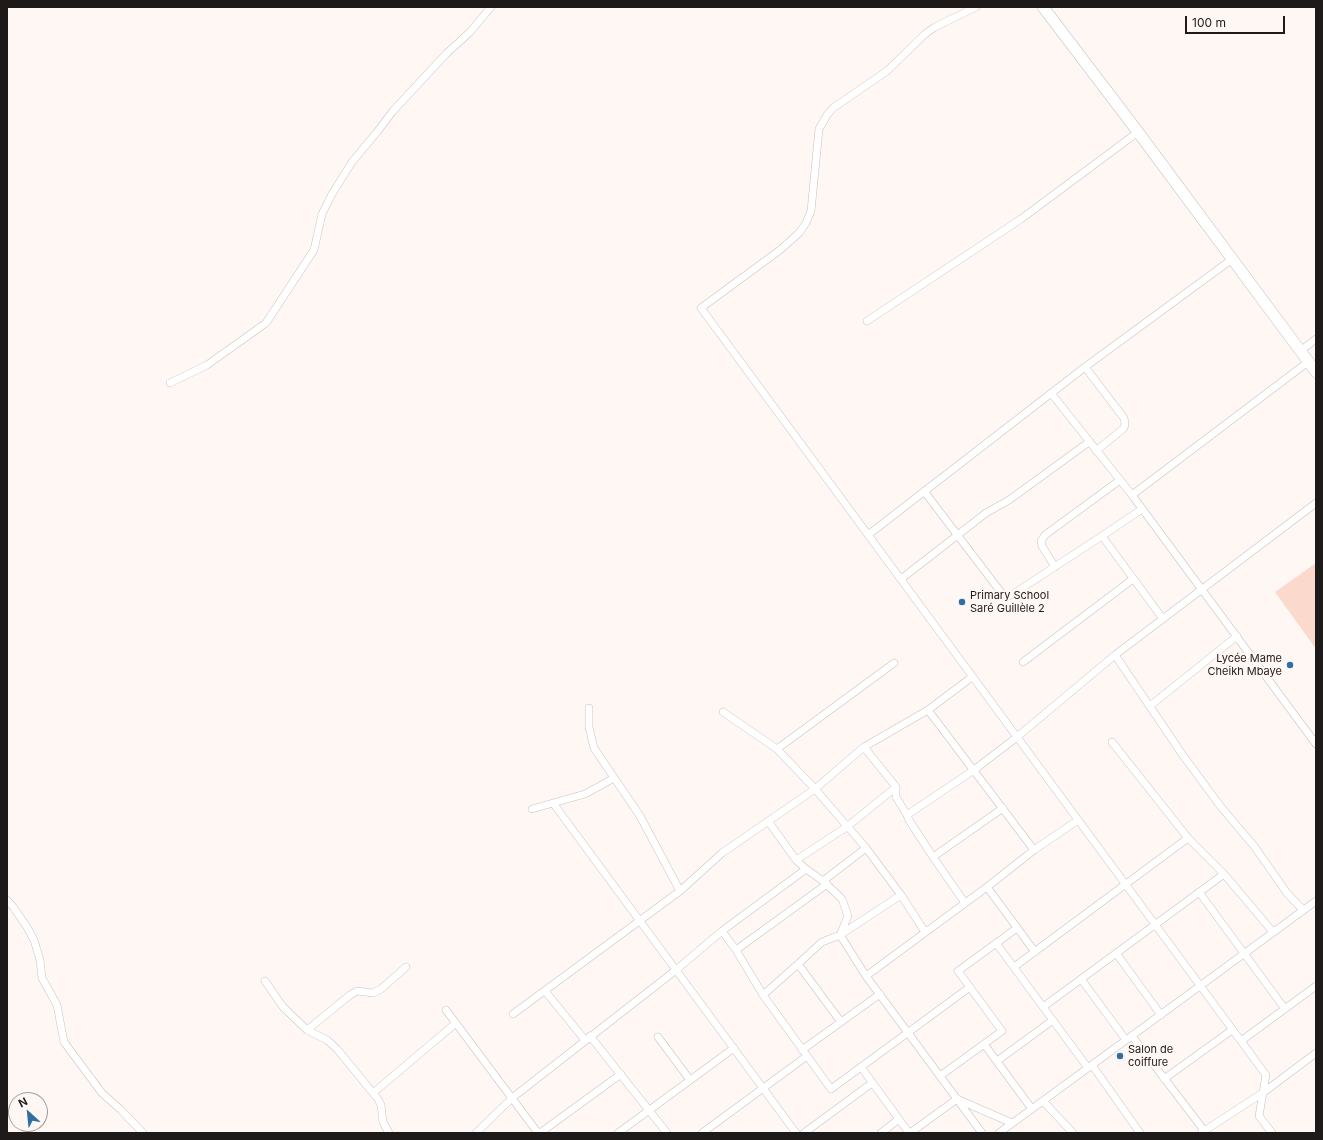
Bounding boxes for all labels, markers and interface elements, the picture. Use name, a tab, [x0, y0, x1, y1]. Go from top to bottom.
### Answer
scale bar	[1187, 8, 1287, 34]
text: 100 m	[1192, 15, 1226, 30]
place label: Primary School Saré Guillèle 2	[970, 589, 1049, 615]
marker: Primary School Saré Guillèle 2	[957, 597, 967, 607]
place label: Lycée Mame Cheikh Mbaye	[1208, 652, 1282, 678]
marker: Lycée Mame Cheikh Mbaye	[1285, 660, 1295, 670]
place label: Salon de coiffure	[1128, 1043, 1173, 1069]
marker: Salon de coiffure	[1115, 1051, 1125, 1061]
north arrow	[8, 1092, 48, 1132]
text: N	[16, 1094, 30, 1110]

